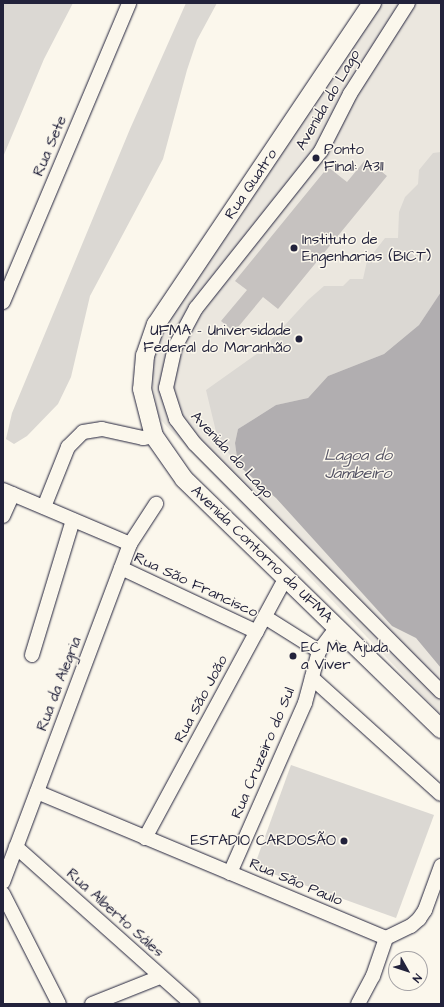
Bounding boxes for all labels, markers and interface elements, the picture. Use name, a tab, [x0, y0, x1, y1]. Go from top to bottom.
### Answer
street label: Avenida do Lago	[292, 47, 364, 153]
street label: Rua Sete	[29, 113, 71, 179]
place label: Ponto Final: A311	[324, 140, 384, 175]
street label: Rua Quatro	[221, 146, 281, 222]
marker: Ponto Final: A311	[311, 153, 321, 163]
place label: Instituto de Engenharias (BICT)	[302, 230, 431, 265]
marker: Instituto de Engenharias (BICT)	[289, 243, 299, 253]
place label: UFMA - Universidade Federal do Maranhão	[143, 321, 291, 356]
marker: UFMA - Universidade Federal do Maranhão	[294, 334, 304, 344]
street label: Avenida do Lago	[187, 408, 277, 502]
water label: Lagoa do Jambeiro	[324, 445, 392, 483]
street label: Avenida Contorno da UFMA	[187, 482, 337, 626]
street label: Rua São Francisco	[131, 548, 261, 622]
street label: Rua da Alegria	[33, 634, 85, 734]
place label: EC Me Ajuda a Viver	[301, 638, 388, 673]
marker: EC Me Ajuda a Viver	[288, 651, 298, 661]
street label: Rua São João	[170, 652, 232, 746]
street label: Rua Cruzeiro do Sul	[227, 685, 299, 821]
place label: ESTADIO CARDOSÃO	[190, 832, 336, 850]
marker: ESTADIO CARDOSÃO	[339, 836, 349, 846]
street label: Rua São Paulo	[247, 854, 345, 910]
street label: Rua Alberto Sáles	[63, 865, 167, 961]
north arrow	[388, 951, 428, 991]
text: N	[409, 971, 425, 986]

